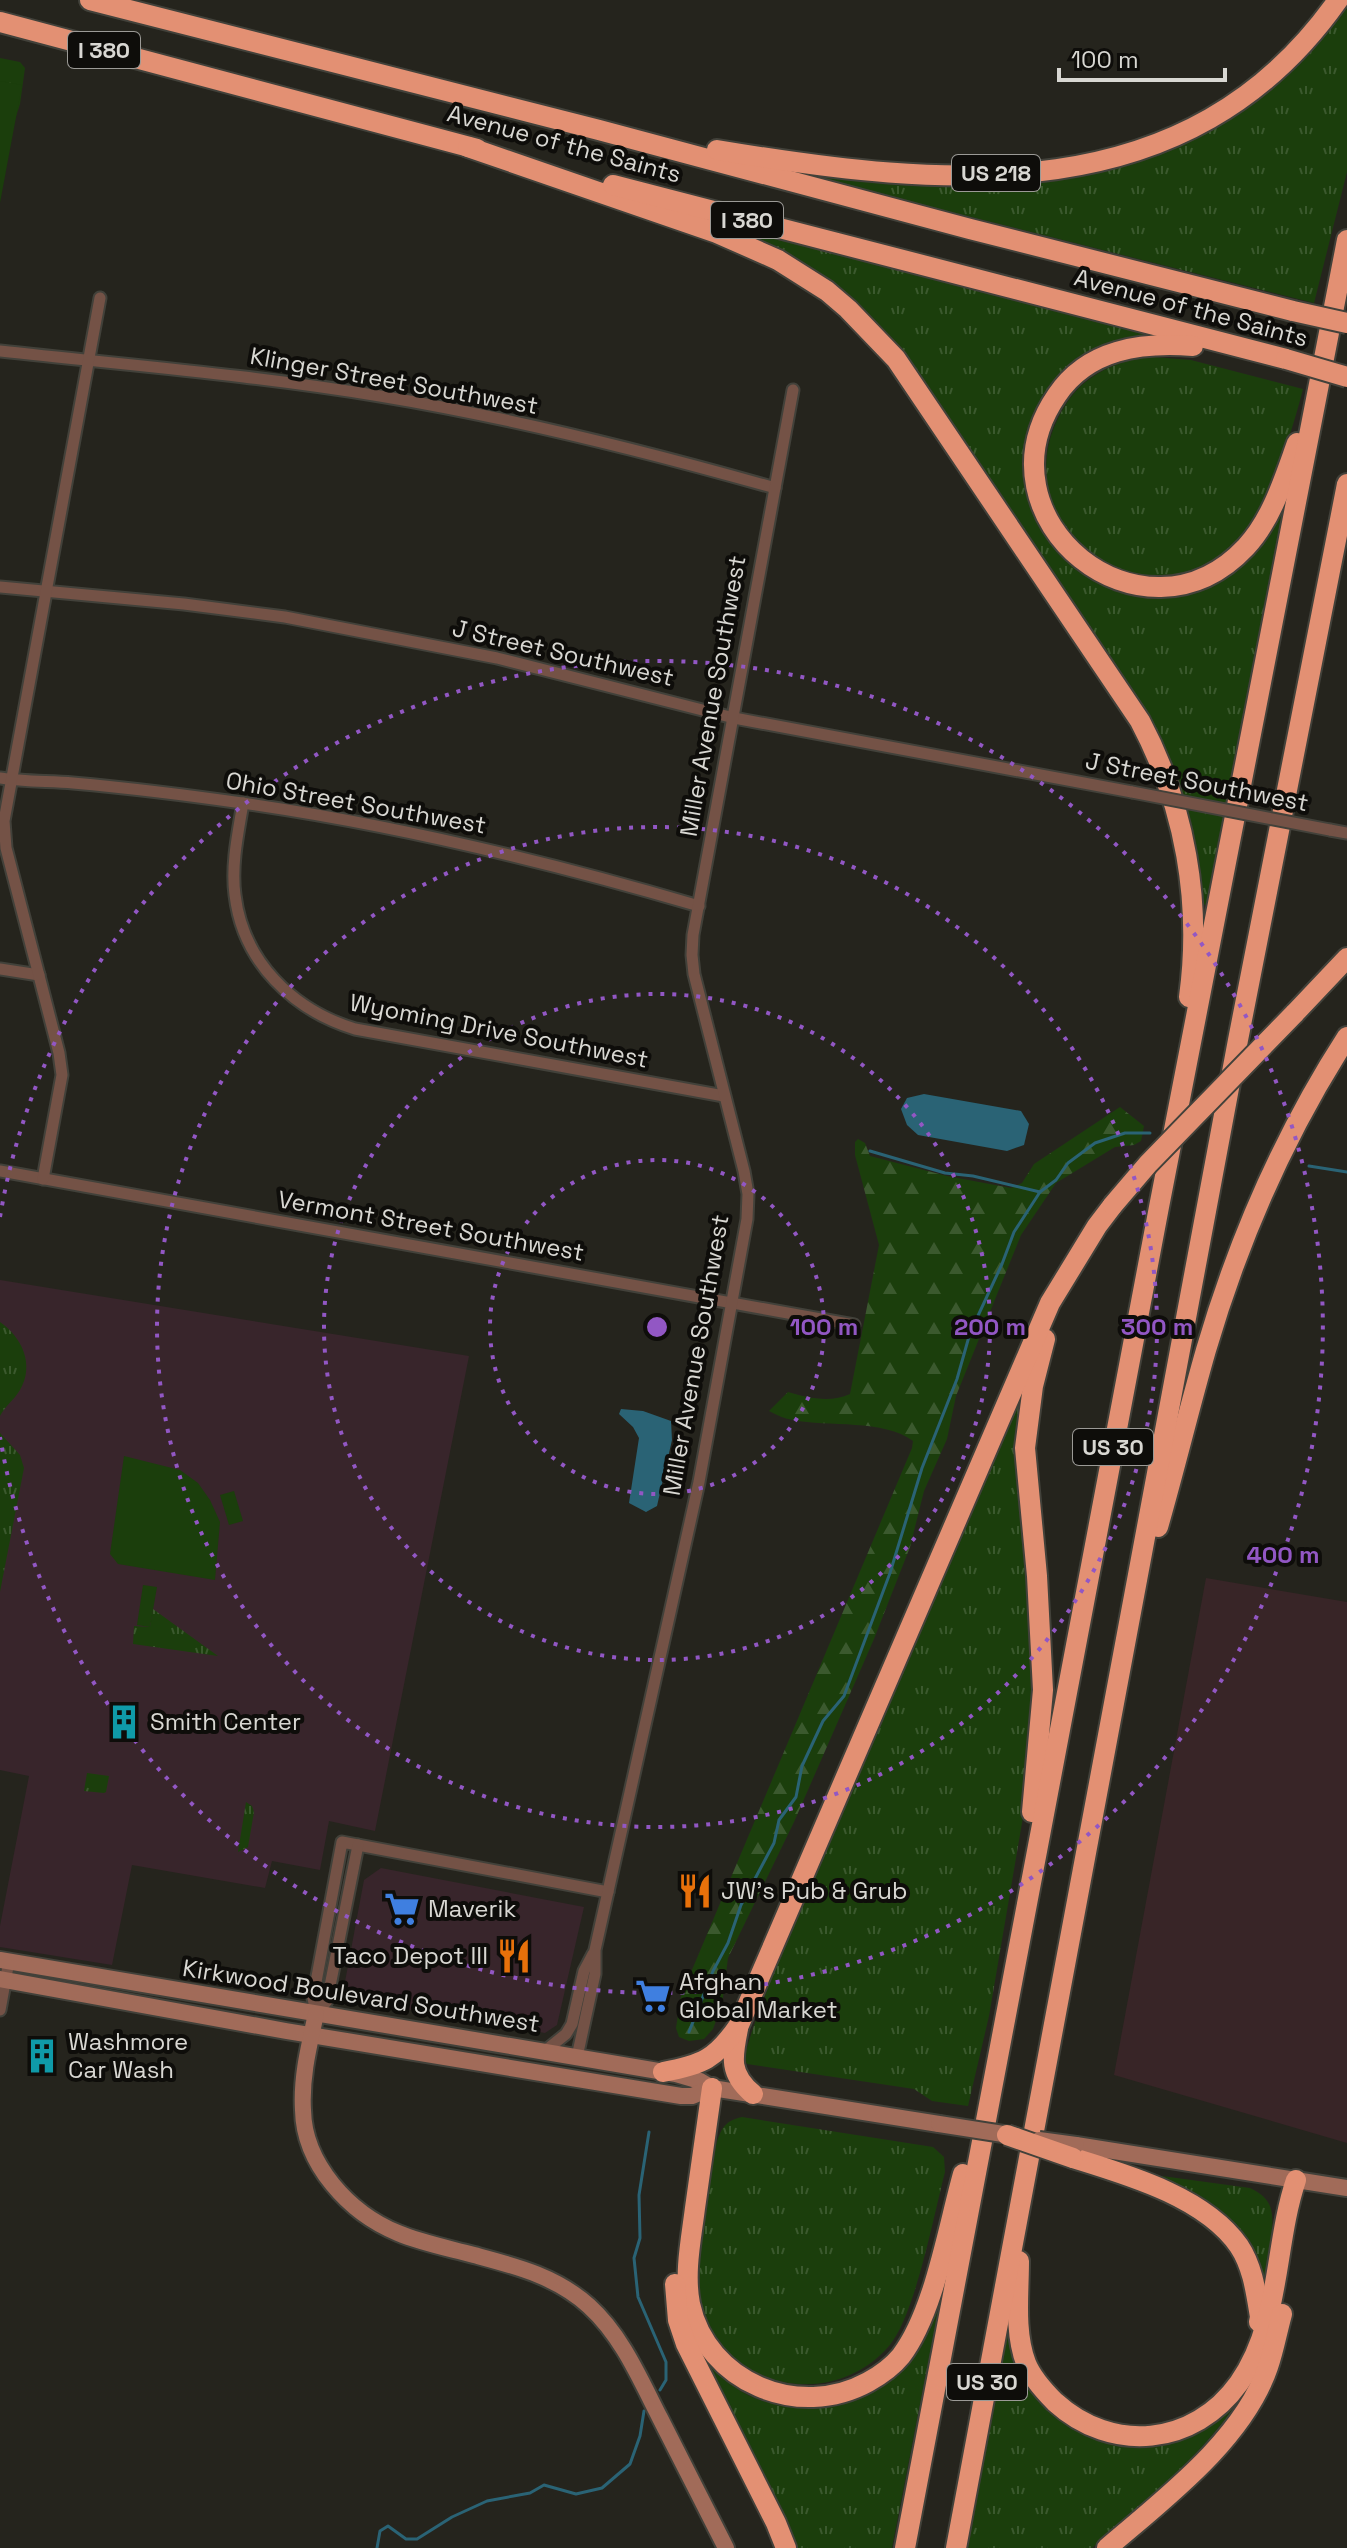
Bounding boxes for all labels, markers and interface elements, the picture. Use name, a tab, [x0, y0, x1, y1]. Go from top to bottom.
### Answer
road number: I 380	[68, 32, 140, 68]
scale bar	[1059, 32, 1225, 82]
text: 100 m	[1071, 44, 1139, 75]
street label: Avenue of the Saints	[444, 97, 684, 190]
road number: US 218	[952, 155, 1040, 191]
road number: I 380	[711, 202, 783, 238]
street label: Avenue of the Saints	[1071, 261, 1311, 354]
street label: Klinger Street Southwest	[248, 340, 541, 421]
street label: Miller Avenue Southwest	[673, 553, 753, 839]
street label: J Street Southwest	[449, 612, 677, 693]
street label: J Street Southwest	[1083, 745, 1311, 818]
street label: Ohio Street Southwest	[224, 764, 489, 841]
street label: Wyoming Drive Southwest	[347, 986, 651, 1075]
street label: Vermont Street Southwest	[276, 1183, 587, 1268]
street label: Miller Avenue Southwest	[656, 1212, 736, 1498]
text: 100 m	[790, 1311, 858, 1342]
text: 200 m	[954, 1311, 1026, 1342]
text: 300 m	[1121, 1311, 1193, 1342]
centre of rings	[643, 1313, 671, 1341]
road number: US 30	[1073, 1429, 1153, 1465]
text: 400 m	[1247, 1539, 1319, 1570]
building icon: Smith Center	[105, 1703, 143, 1741]
place label: Smith Center	[150, 1706, 301, 1737]
restaurant icon: JW's Pub & Grub	[676, 1872, 714, 1910]
place label: JW's Pub & Grub	[721, 1875, 907, 1906]
supermarket icon: Maverik	[383, 1890, 421, 1928]
place label: Maverik	[428, 1893, 517, 1924]
restaurant icon: Taco Depot III	[495, 1937, 533, 1975]
place label: Taco Depot III	[332, 1940, 488, 1971]
street label: Kirkwood Boulevard Southwest	[180, 1952, 542, 2039]
place label: Afghan Global Market	[679, 1966, 838, 2025]
supermarket icon: Afghan Global Market	[634, 1977, 672, 2015]
place label: Washmore Car Wash	[68, 2026, 188, 2085]
building icon: Washmore Car Wash	[23, 2037, 61, 2075]
road number: US 30	[947, 2364, 1027, 2400]

